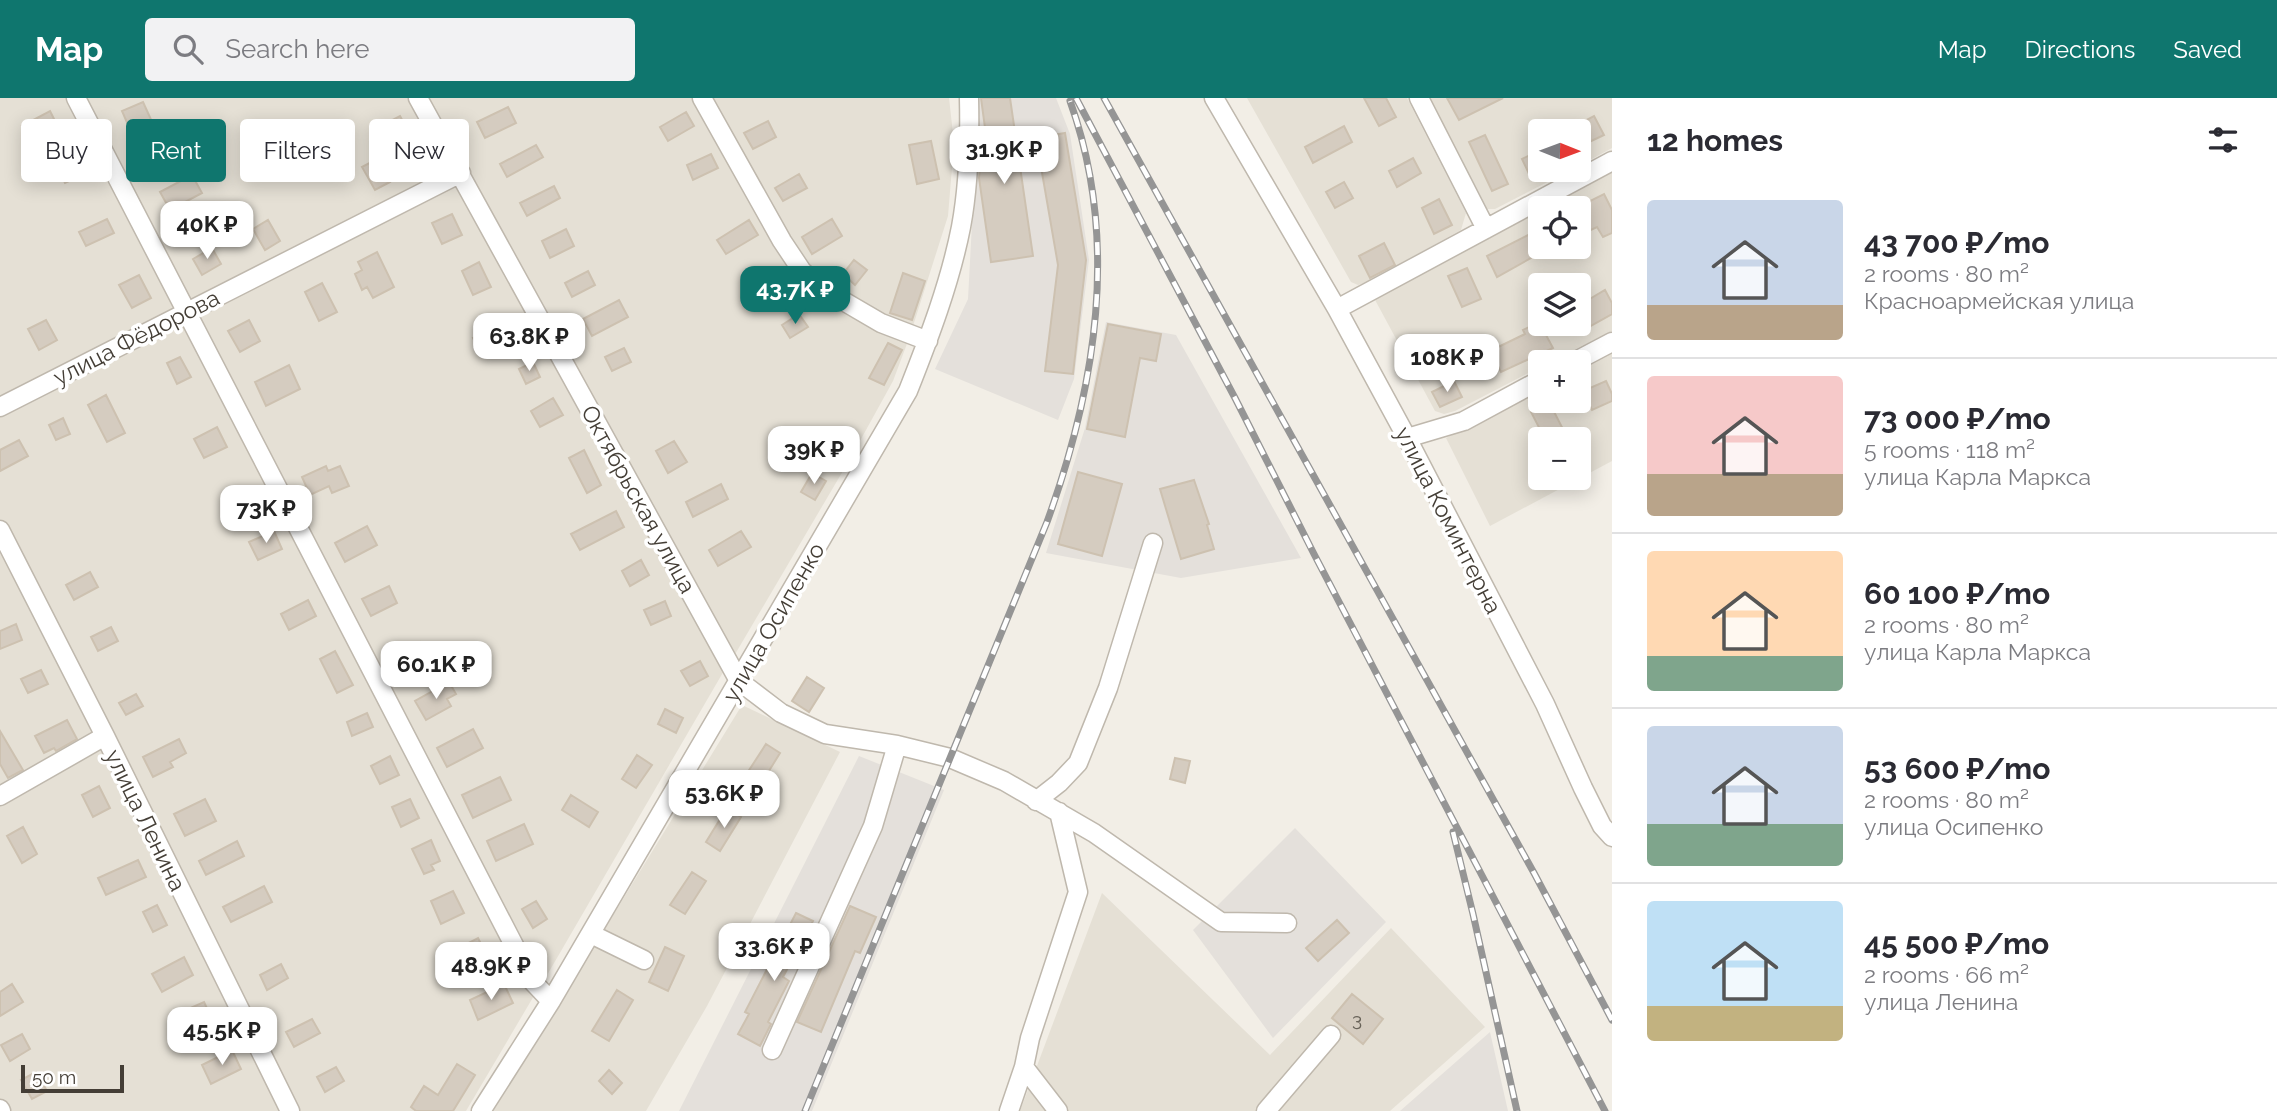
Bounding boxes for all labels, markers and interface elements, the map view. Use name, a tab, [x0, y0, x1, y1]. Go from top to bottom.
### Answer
search box	[145, 18, 635, 81]
text: Map	[35, 30, 103, 69]
icon: search	[169, 30, 207, 68]
text: Search here	[225, 34, 370, 64]
text: Map	[1938, 35, 1987, 64]
text: Directions	[2025, 35, 2135, 64]
text: Saved	[2173, 35, 2242, 64]
chip: Buy	[21, 119, 112, 182]
chip: Rent	[126, 119, 226, 182]
chip: Filters	[240, 119, 355, 182]
chip: New	[369, 119, 469, 182]
north arrow	[1528, 119, 1591, 182]
map controls	[1528, 119, 1591, 490]
icon: filters	[2204, 121, 2242, 159]
text: 12 homes	[1647, 123, 1783, 158]
pin: 31.9K ₽	[939, 126, 1069, 186]
text: 31.9K ₽	[966, 135, 1042, 162]
button: locate	[1528, 196, 1591, 259]
pin: 40K ₽	[158, 202, 256, 261]
text: 40K ₽	[176, 210, 238, 237]
text: 43 700 ₽/mo	[1864, 225, 2049, 260]
icon: home	[1703, 228, 1787, 312]
text: 2 rooms · 80 m²	[1864, 260, 2029, 287]
pin: 43.7K ₽	[730, 266, 860, 326]
button: layers	[1528, 273, 1591, 336]
text: 43.7K ₽	[756, 275, 834, 302]
street label: улица Фёдорова	[48, 283, 224, 391]
text: Красноармейская улица	[1864, 287, 2134, 314]
pin: 63.8K ₽	[464, 314, 594, 373]
text: 63.8K ₽	[489, 322, 569, 349]
pin: 108K ₽	[1390, 334, 1504, 394]
text: 108K ₽	[1410, 343, 1484, 370]
button: +	[1528, 350, 1591, 413]
street label: Октябрьская улица	[576, 400, 702, 598]
text: 73 000 ₽/mo	[1864, 401, 2051, 436]
icon: home	[1703, 404, 1787, 488]
street label: улица Коминтерна	[1390, 422, 1508, 618]
pin: 39K ₽	[765, 426, 863, 486]
button: −	[1528, 427, 1591, 490]
text: 39K ₽	[784, 435, 844, 462]
text: 5 rooms · 118 m²	[1864, 436, 2035, 463]
text: улица Карла Маркса	[1864, 463, 2091, 490]
pin: 73K ₽	[217, 486, 315, 545]
text: 73K ₽	[236, 494, 296, 521]
street label: улица Осипенко	[716, 538, 830, 706]
text: 60 100 ₽/mo	[1864, 576, 2050, 611]
icon: home	[1703, 579, 1787, 663]
text: 2 rooms · 80 m²	[1864, 611, 2029, 638]
text: улица Карла Маркса	[1864, 638, 2091, 665]
pin: 60.1K ₽	[371, 642, 501, 701]
text: 60.1K ₽	[397, 650, 475, 677]
street label: улица Ленина	[100, 745, 192, 895]
text: 53 600 ₽/mo	[1864, 751, 2050, 786]
icon: home	[1703, 754, 1787, 838]
pin: 53.6K ₽	[659, 770, 789, 830]
text: 53.6K ₽	[685, 779, 763, 806]
text: 2 rooms · 80 m²	[1864, 786, 2029, 813]
text: улица Осипенко	[1864, 813, 2044, 840]
pin: 33.6K ₽	[709, 924, 839, 983]
text: 45 500 ₽/mo	[1864, 926, 2049, 961]
icon: home	[1703, 929, 1787, 1013]
text: 33.6K ₽	[735, 932, 813, 959]
pin: 48.9K ₽	[426, 942, 556, 1002]
text: 48.9K ₽	[451, 951, 531, 978]
text: 2 rooms · 66 m²	[1864, 961, 2029, 988]
text: улица Ленина	[1864, 988, 2018, 1015]
pin: 45.5K ₽	[157, 1007, 287, 1067]
house number: 3	[1352, 1008, 1362, 1030]
text: 45.5K ₽	[183, 1016, 261, 1043]
scale bar	[21, 1062, 124, 1094]
text: 50 m	[32, 1066, 76, 1088]

